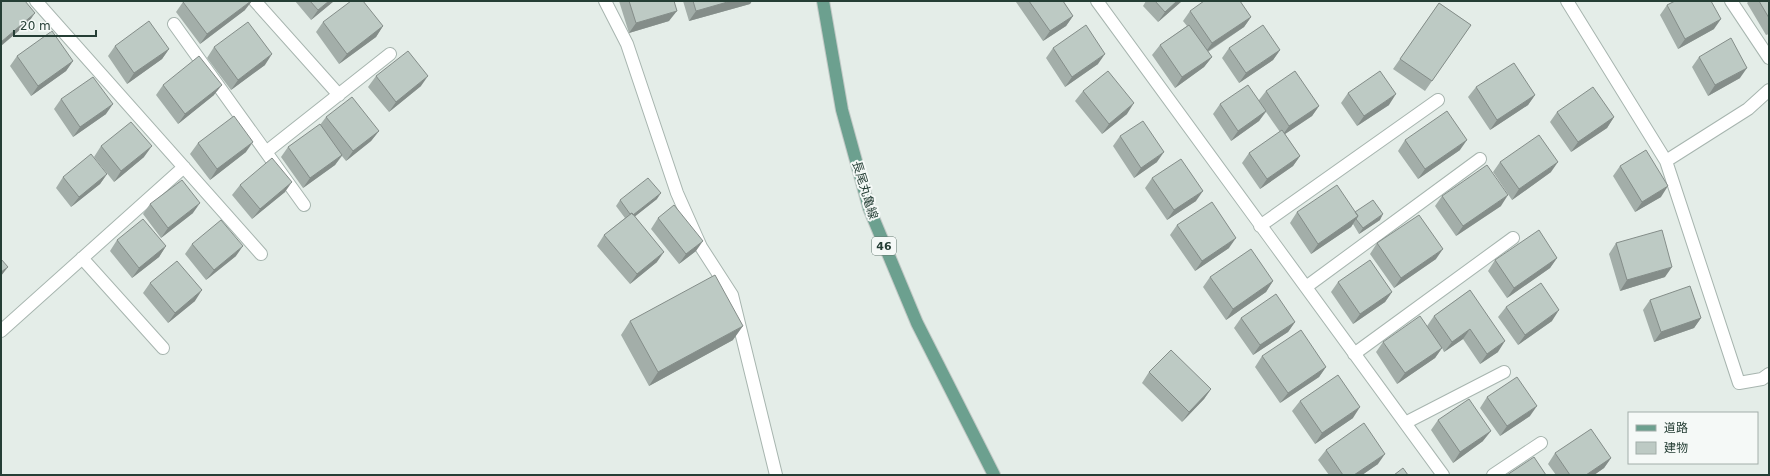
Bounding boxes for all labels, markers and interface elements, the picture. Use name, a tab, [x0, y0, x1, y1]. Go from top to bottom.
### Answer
scale bar	[14, 12, 96, 38]
text: 20 m	[20, 19, 51, 33]
street label: 長尾丸亀線	[850, 159, 880, 221]
road number: 46	[872, 237, 896, 255]
legend	[1628, 412, 1758, 464]
text: 道路	[1664, 421, 1688, 435]
text: 建物	[1664, 441, 1688, 455]

